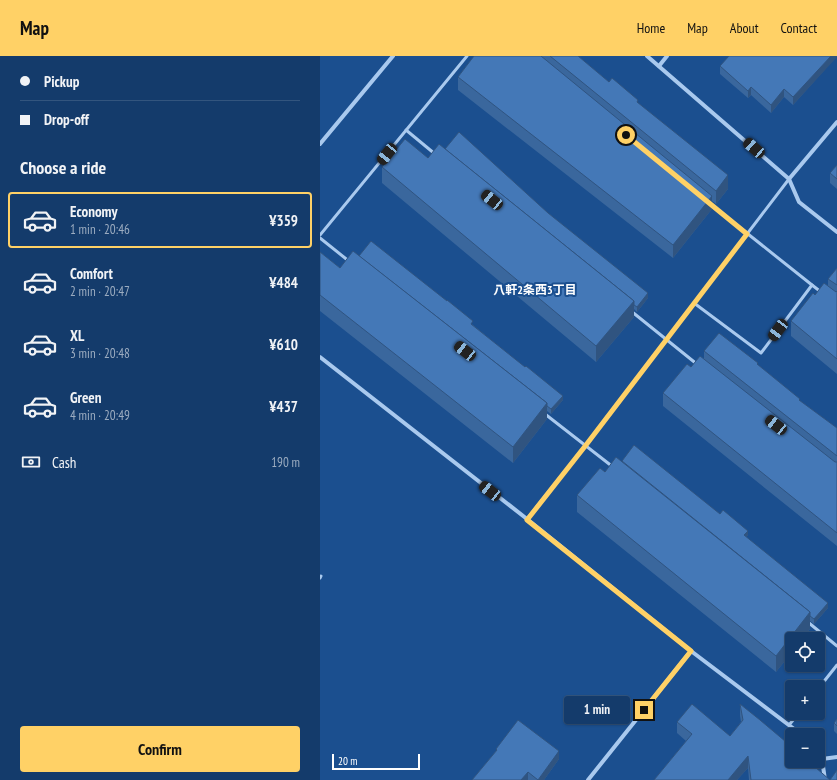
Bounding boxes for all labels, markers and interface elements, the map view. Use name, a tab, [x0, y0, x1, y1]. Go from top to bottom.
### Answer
text: Map	[20, 16, 49, 40]
text: Home	[637, 19, 665, 37]
text: Map	[687, 19, 708, 37]
text: About	[730, 19, 759, 37]
text: Contact	[781, 19, 817, 37]
text: Pickup	[44, 72, 79, 91]
text: Drop-off	[44, 110, 89, 129]
route start	[617, 126, 635, 144]
car	[741, 136, 767, 160]
car	[375, 141, 399, 167]
text: Choose a ride	[20, 156, 106, 179]
car	[479, 188, 505, 212]
icon: car	[22, 202, 58, 238]
text: Economy	[70, 202, 118, 221]
text: ¥359	[269, 211, 298, 230]
text: 1 min · 20:46	[70, 221, 130, 238]
icon: car	[22, 264, 58, 300]
text: Comfort	[70, 264, 113, 283]
text: ¥484	[269, 273, 298, 292]
district label: 八軒2条西3丁目	[493, 282, 577, 297]
text: 2 min · 20:47	[70, 283, 130, 300]
car	[766, 317, 790, 343]
icon: car	[22, 326, 58, 362]
text: XL	[70, 326, 84, 345]
text: ¥610	[269, 335, 298, 354]
car	[452, 339, 478, 363]
text: 3 min · 20:48	[70, 345, 130, 362]
icon: car	[22, 388, 58, 424]
text: Green	[70, 388, 102, 407]
text: ¥437	[269, 397, 298, 416]
text: 4 min · 20:49	[70, 407, 130, 424]
car	[763, 413, 789, 437]
icon: cash	[20, 451, 42, 473]
text: Cash	[52, 453, 76, 472]
text: 190 m	[271, 454, 300, 471]
car	[477, 479, 503, 503]
map controls	[785, 632, 825, 768]
button: locate	[785, 632, 825, 672]
button: +	[785, 680, 825, 720]
callout: 1 min	[564, 696, 630, 724]
text: 1 min	[584, 701, 610, 718]
route end	[635, 701, 653, 719]
button: Confirm	[20, 726, 300, 772]
button: −	[785, 728, 825, 768]
scale bar	[332, 752, 420, 771]
text: 20 m	[338, 754, 357, 768]

